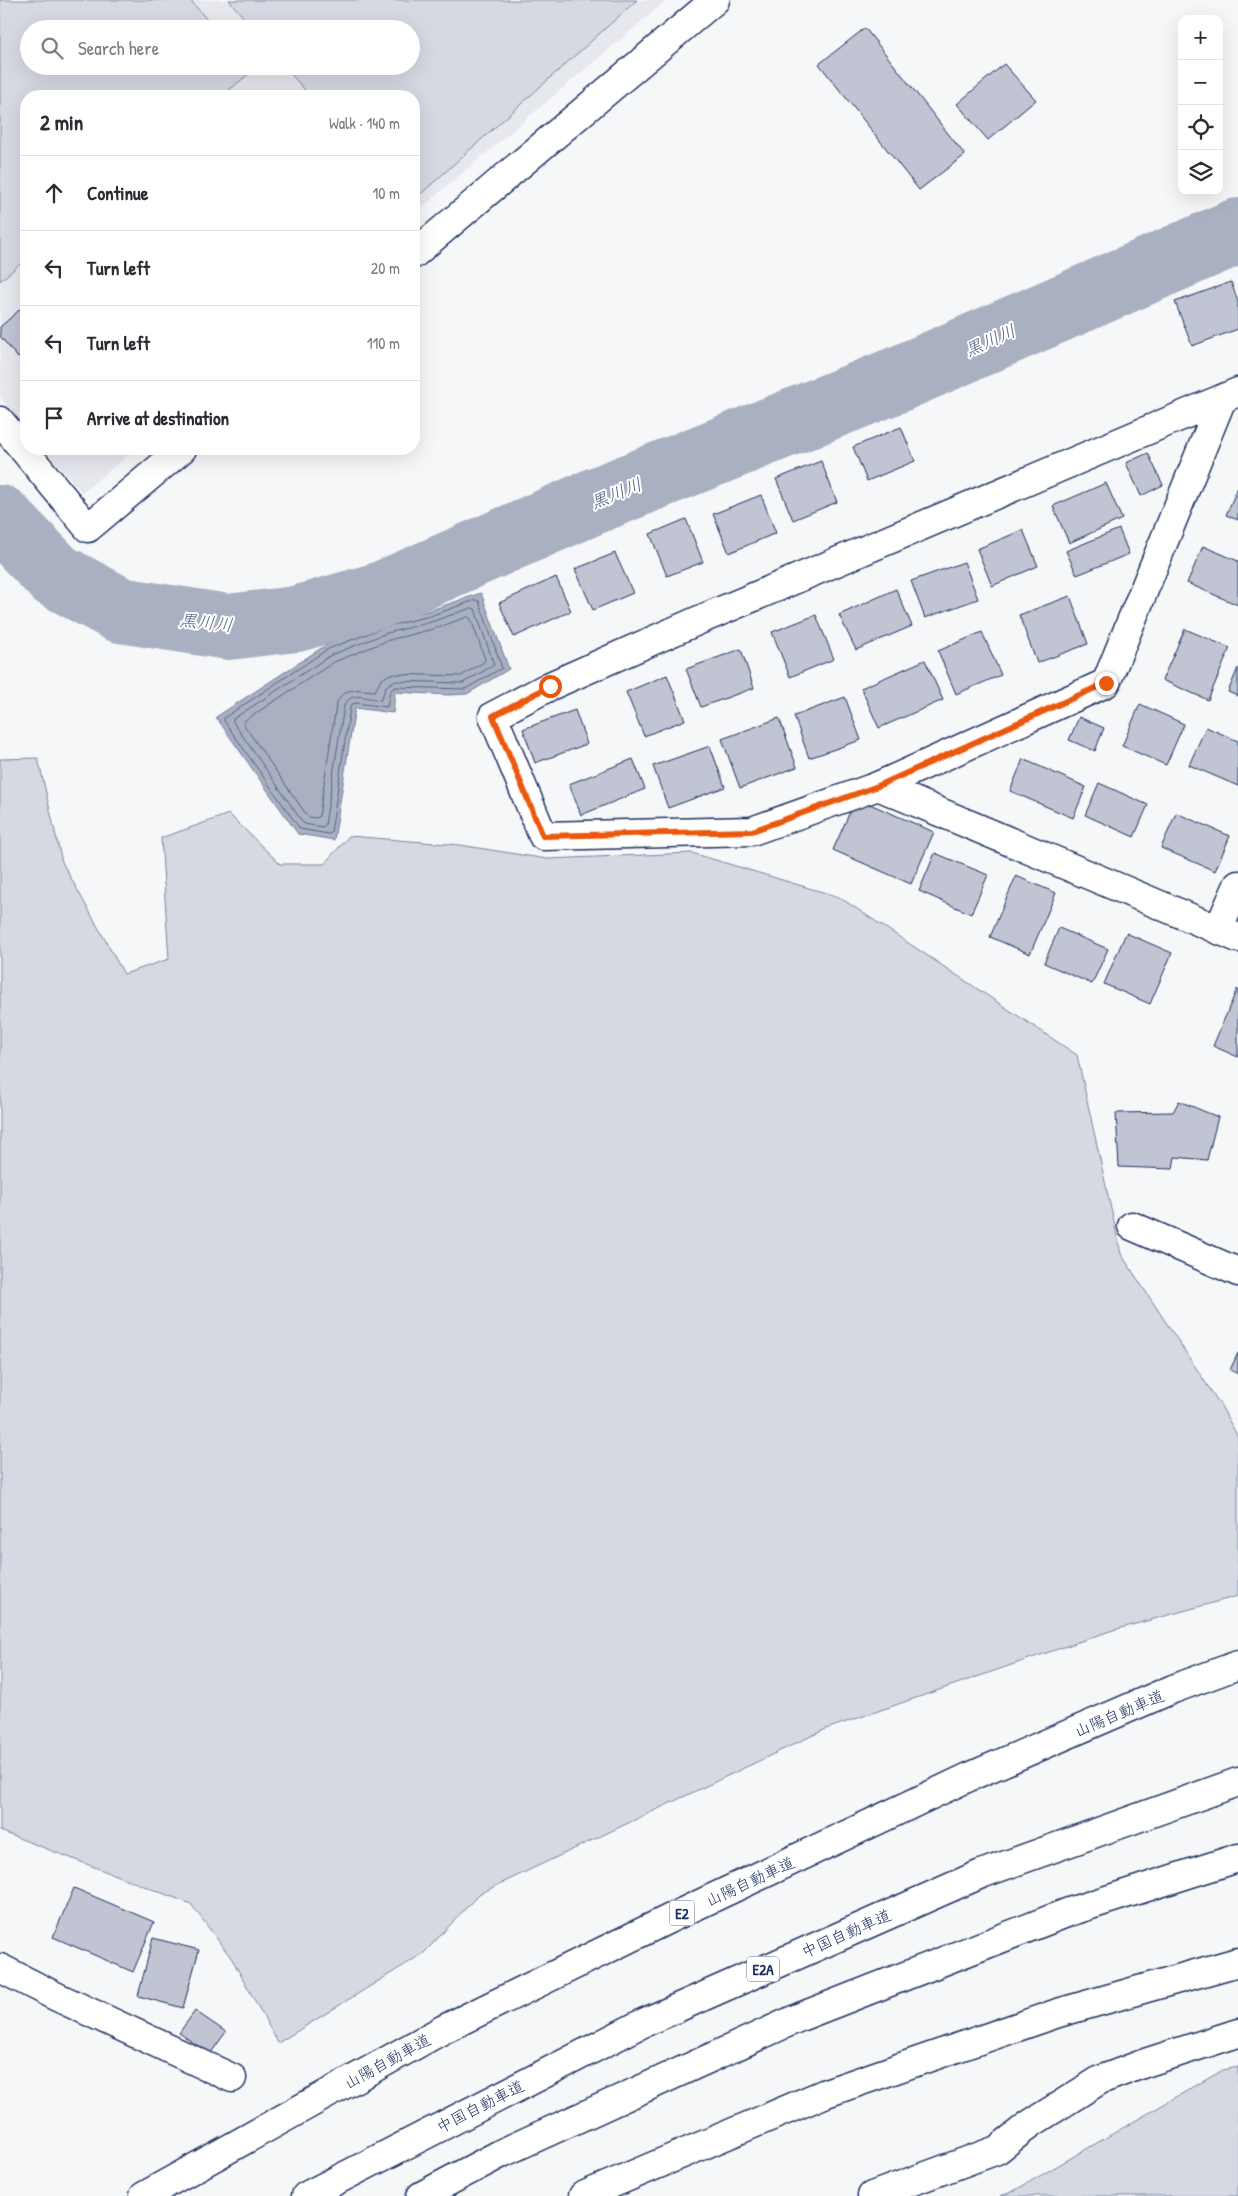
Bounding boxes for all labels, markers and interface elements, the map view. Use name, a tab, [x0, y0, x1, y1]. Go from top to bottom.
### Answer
map controls	[1178, 15, 1223, 195]
button: +	[1178, 15, 1223, 60]
search box	[20, 20, 420, 75]
icon: search	[38, 34, 66, 62]
text: Search here	[78, 35, 159, 61]
button: −	[1178, 60, 1223, 105]
button: locate	[1178, 105, 1223, 150]
text: 2 min	[40, 108, 83, 137]
text: Walk · 140 m	[329, 112, 400, 134]
button: layers	[1178, 150, 1223, 195]
icon: ahead	[40, 179, 68, 207]
text: Continue	[87, 180, 148, 206]
text: 10 m	[372, 182, 400, 204]
icon: left	[40, 254, 68, 282]
text: Turn left	[87, 255, 150, 281]
text: 20 m	[371, 257, 400, 279]
water label: 黒川川	[960, 318, 1020, 362]
icon: left	[40, 329, 68, 357]
text: Turn left	[87, 330, 150, 356]
text: 110 m	[367, 332, 400, 354]
icon: arrive	[40, 404, 68, 432]
text: Arrive at destination	[87, 405, 229, 431]
water label: 黒川川	[586, 471, 646, 515]
water label: 黒川川	[178, 607, 234, 637]
route end	[1095, 672, 1118, 695]
route start	[539, 675, 562, 698]
street label: 山陽自動車道	[1071, 1684, 1167, 1742]
street label: 山陽自動車道	[702, 1851, 798, 1911]
road number: E2	[670, 1900, 694, 1926]
street label: 中国自動車道	[798, 1903, 894, 1963]
road number: E2A	[747, 1956, 779, 1982]
street label: 山陽自動車道	[340, 2028, 434, 2094]
street label: 中国自動車道	[432, 2074, 528, 2138]

